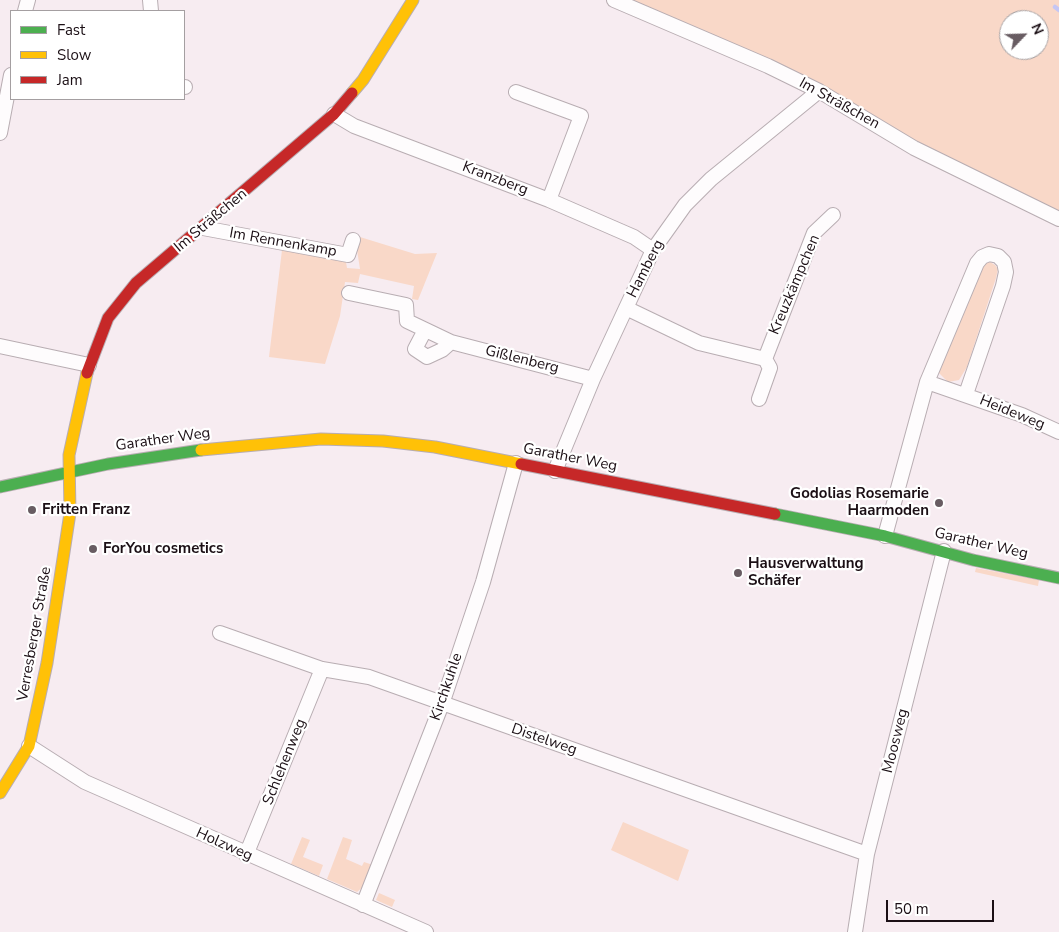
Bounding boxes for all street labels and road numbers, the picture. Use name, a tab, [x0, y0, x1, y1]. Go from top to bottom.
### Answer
street label: Im Sträßchen	[796, 74, 882, 134]
street label: Kranzberg	[460, 158, 530, 200]
street label: Im Sträßchen	[171, 185, 251, 257]
street label: Im Rennenkamp	[228, 225, 338, 261]
street label: Kreuzkämpchen	[766, 232, 824, 338]
street label: Hamberg	[624, 237, 668, 301]
street label: Gißlenberg	[483, 342, 561, 378]
street label: Heideweg	[977, 392, 1047, 434]
street label: Garather Weg	[114, 424, 212, 456]
street label: Garather Weg	[521, 440, 619, 476]
street label: Garather Weg	[932, 524, 1030, 564]
street label: Verresberger Straße	[14, 565, 56, 703]
street label: Kirchkuhle	[427, 651, 467, 723]
street label: Moosweg	[879, 707, 913, 775]
street label: Schlehenweg	[260, 716, 310, 808]
street label: Distelweg	[509, 720, 579, 760]
street label: Holzweg	[193, 825, 255, 865]

